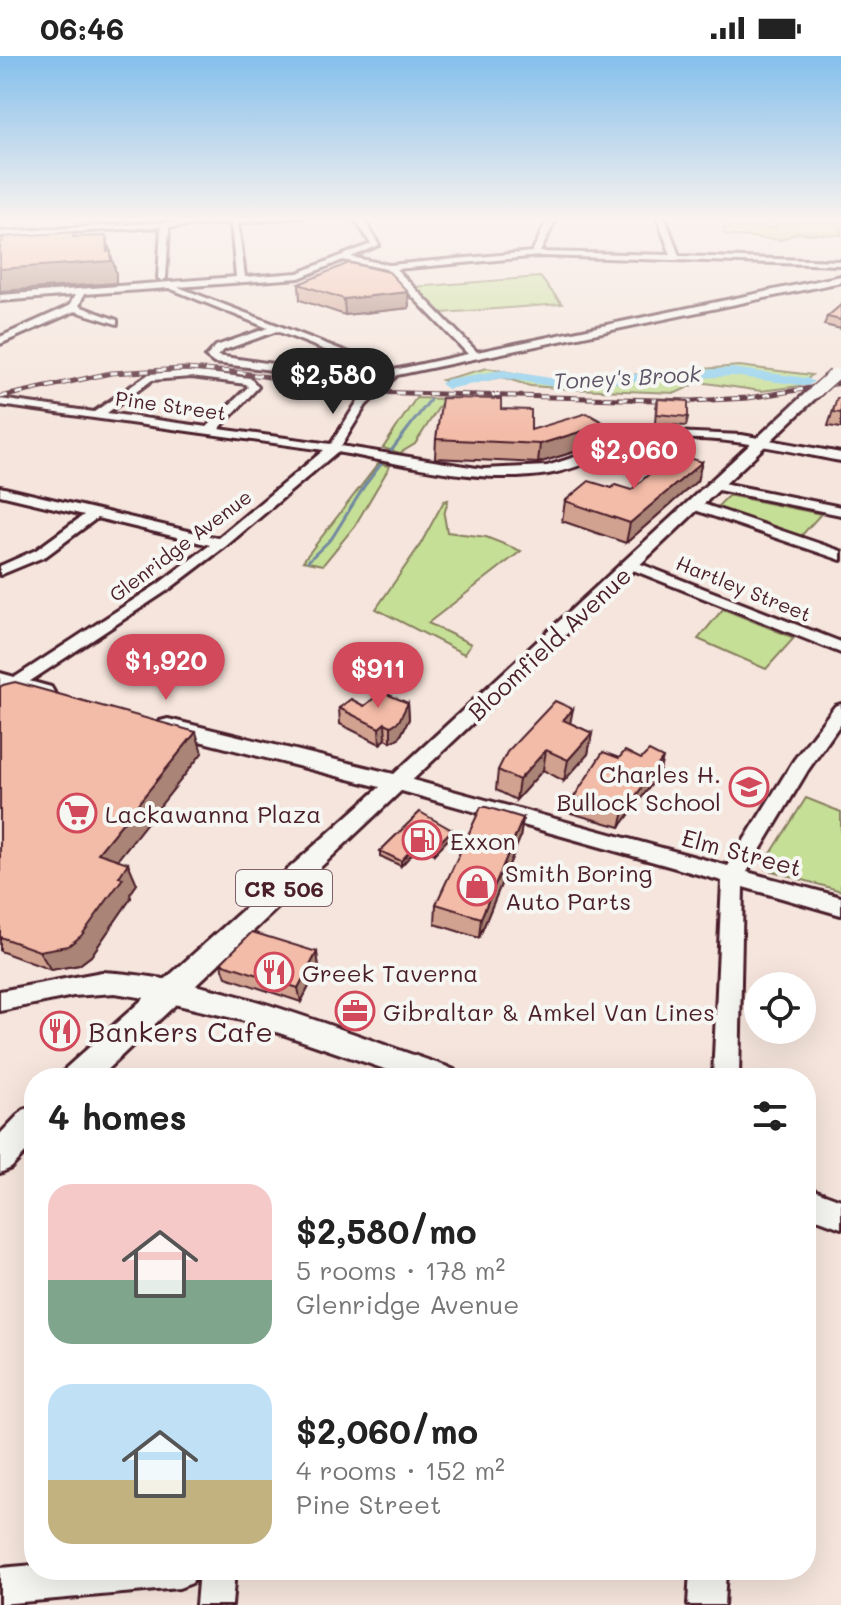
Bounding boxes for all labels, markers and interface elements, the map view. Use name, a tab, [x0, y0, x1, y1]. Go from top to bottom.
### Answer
text: 06:46	[40, 8, 124, 48]
pin: $2,580	[268, 348, 398, 416]
text: $2,580	[290, 357, 376, 391]
water label: Toney's Brook	[553, 359, 703, 395]
street label: Pine Street	[114, 384, 228, 426]
pin: $2,060	[569, 423, 699, 491]
text: $2,060	[590, 432, 678, 466]
street label: Glenridge Avenue	[104, 483, 256, 607]
street label: Hartley Street	[673, 549, 815, 627]
street label: Bloomfield Avenue	[461, 559, 637, 727]
pin: $1,920	[101, 634, 231, 702]
pin: $911	[331, 642, 425, 710]
text: $1,920	[125, 643, 207, 677]
text: $911	[351, 651, 405, 685]
place label: Charles H. Bullock School	[557, 758, 721, 817]
school or university icon: Charles H. Bullock School	[728, 766, 770, 808]
supermarket icon: Lackawanna Plaza	[56, 792, 98, 834]
place label: Lackawanna Plaza	[105, 798, 321, 829]
fuel station icon: Exxon	[401, 819, 443, 861]
street label: Elm Street	[679, 821, 805, 883]
place label: Exxon	[450, 825, 516, 856]
place label: Smith Boring Auto Parts	[505, 857, 653, 916]
shop icon: Smith Boring Auto Parts	[456, 865, 498, 907]
road number: CR 506	[236, 870, 332, 906]
restaurant icon: Greek Taverna	[253, 951, 295, 993]
place label: Greek Taverna	[302, 957, 478, 988]
map controls	[744, 972, 816, 1044]
button: locate	[744, 972, 816, 1044]
office icon: Gibraltar & Amkel Van Lines	[334, 990, 376, 1032]
place label: Gibraltar & Amkel Van Lines	[383, 996, 715, 1027]
restaurant icon: Bankers Cafe	[39, 1010, 81, 1052]
place label: Bankers Cafe	[88, 1013, 273, 1049]
text: 4 homes	[48, 1094, 187, 1139]
icon: filters	[748, 1094, 792, 1138]
text: $2,580/mo	[296, 1208, 477, 1253]
icon: home	[112, 1216, 208, 1312]
text: 5 rooms · 178 m²	[296, 1253, 505, 1287]
text: Glenridge Avenue	[296, 1287, 519, 1321]
text: $2,060/mo	[296, 1408, 478, 1453]
icon: home	[112, 1416, 208, 1512]
text: 4 rooms · 152 m²	[296, 1453, 505, 1487]
text: Pine Street	[296, 1487, 441, 1521]

